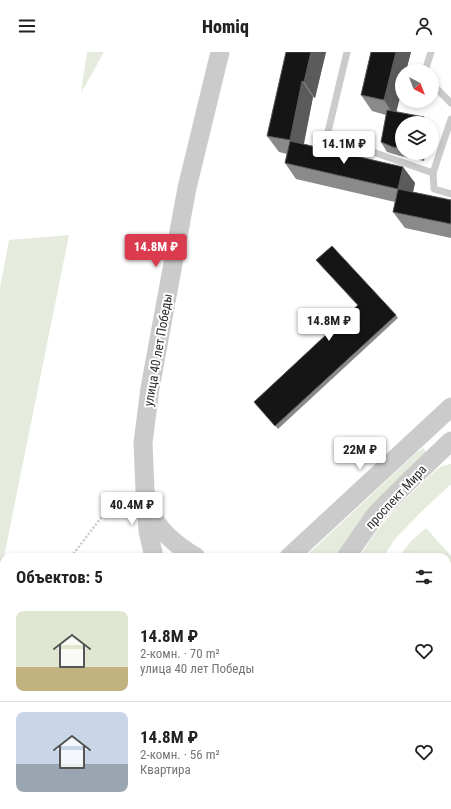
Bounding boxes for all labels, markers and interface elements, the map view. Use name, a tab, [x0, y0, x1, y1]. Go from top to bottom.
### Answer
icon: menu	[16, 15, 38, 37]
icon: person	[413, 15, 435, 37]
text: Homiq	[202, 16, 249, 37]
north arrow	[395, 64, 439, 108]
map controls	[395, 64, 439, 160]
button: layers	[395, 116, 439, 160]
pin: 14.1M ₽	[307, 131, 381, 165]
text: 14.1M ₽	[322, 136, 366, 151]
pin: 14.8M ₽	[119, 234, 193, 268]
text: 14.8M ₽	[134, 239, 178, 254]
street label: улица 40 лет Победы	[141, 292, 175, 408]
pin: 14.8M ₽	[292, 308, 366, 342]
text: 14.8M ₽	[307, 313, 351, 328]
pin: 22M ₽	[332, 437, 388, 471]
text: 22M ₽	[343, 442, 377, 457]
street label: проспект Мира	[363, 462, 429, 532]
pin: 40.4M ₽	[95, 492, 169, 526]
text: 40.4M ₽	[110, 497, 154, 512]
icon: filters	[413, 566, 435, 588]
text: Объектов: 5	[16, 567, 103, 587]
text: 14.8M ₽	[140, 626, 198, 646]
icon: home	[48, 627, 96, 675]
icon: heart	[413, 640, 435, 662]
text: 2-комн. · 70 m²	[140, 646, 220, 661]
text: улица 40 лет Победы	[140, 661, 254, 676]
text: 14.8M ₽	[140, 727, 198, 747]
icon: home	[48, 728, 96, 776]
icon: heart	[413, 741, 435, 763]
text: 2-комн. · 56 m²	[140, 747, 220, 762]
text: Квартира	[140, 762, 191, 777]

